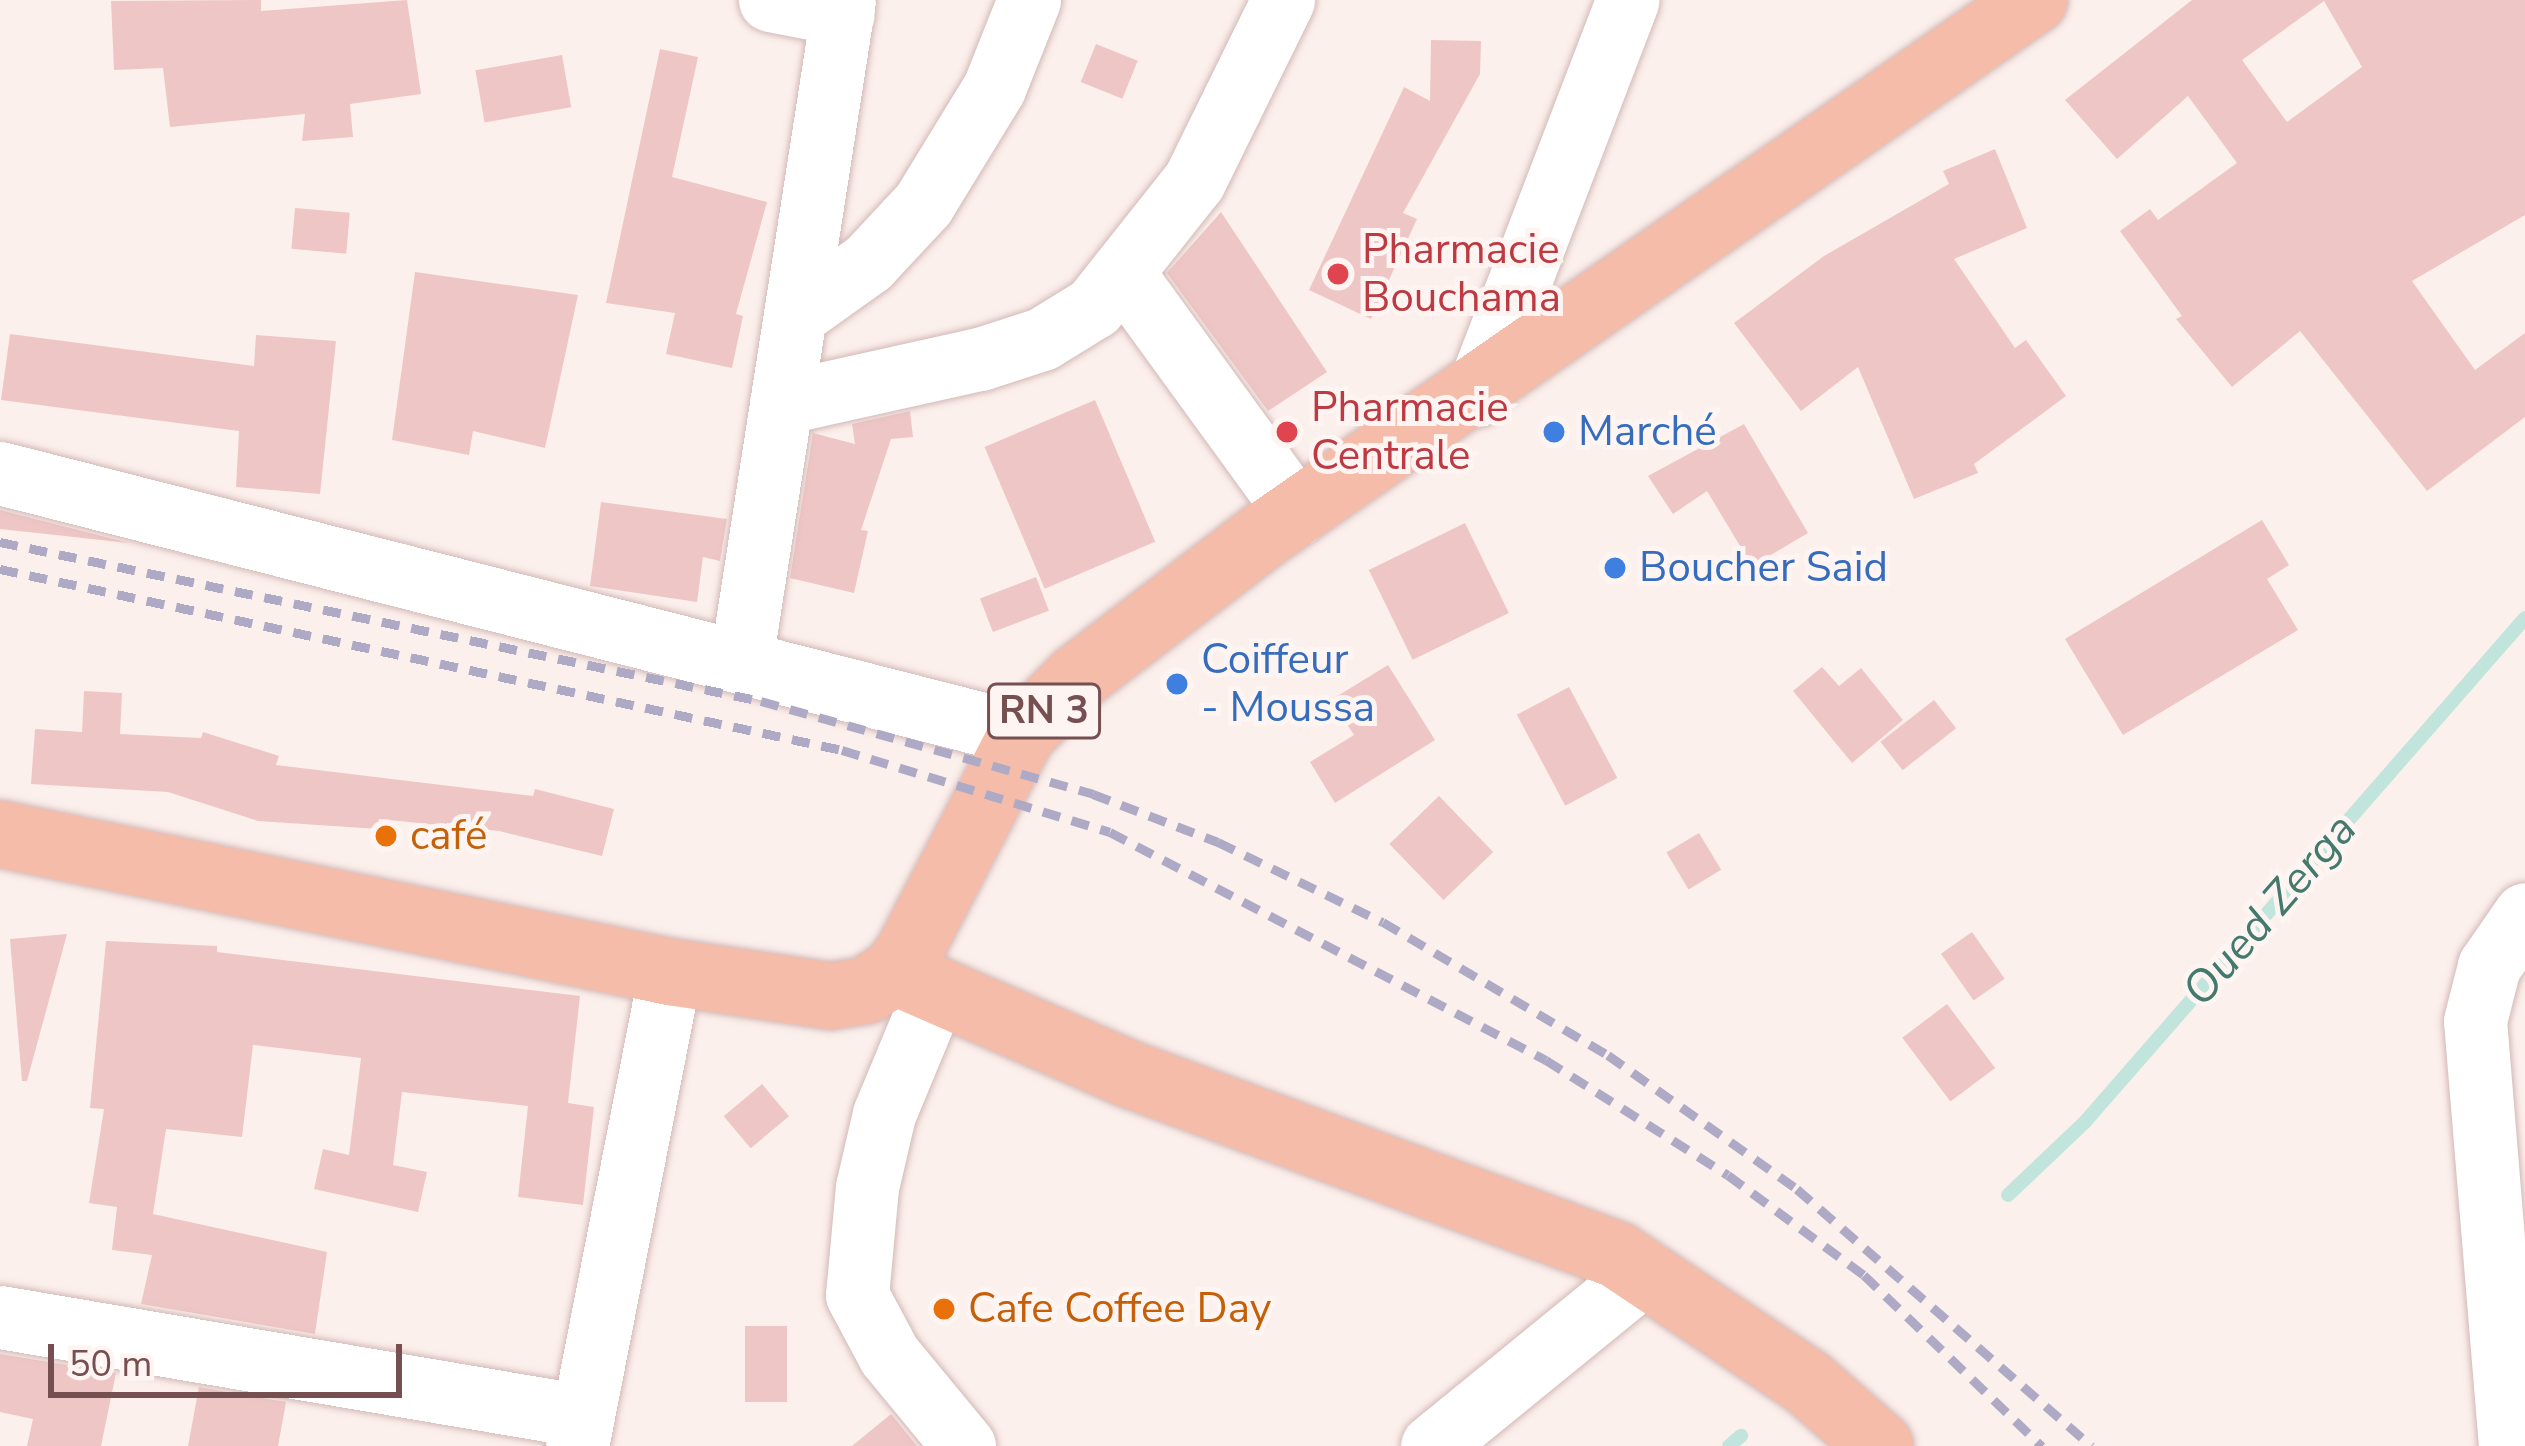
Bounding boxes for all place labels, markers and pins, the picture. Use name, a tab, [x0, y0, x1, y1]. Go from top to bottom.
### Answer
place label: Pharmacie Bouchama	[1362, 225, 1561, 324]
marker: Pharmacie Bouchama	[1325, 261, 1351, 287]
place label: Pharmacie Centrale	[1311, 383, 1508, 482]
place label: Marché	[1578, 407, 1717, 457]
marker: Pharmacie Centrale	[1274, 419, 1300, 445]
marker: Marché	[1541, 419, 1567, 445]
place label: Boucher Said	[1639, 543, 1888, 593]
marker: Boucher Said	[1602, 555, 1628, 581]
place label: Coiffeur - Moussa	[1201, 635, 1375, 734]
marker: Coiffeur - Moussa	[1164, 671, 1190, 697]
place label: café	[410, 811, 487, 861]
marker: café	[373, 823, 399, 849]
place label: Cafe Coffee Day	[968, 1284, 1271, 1334]
marker: Cafe Coffee Day	[931, 1296, 957, 1322]

